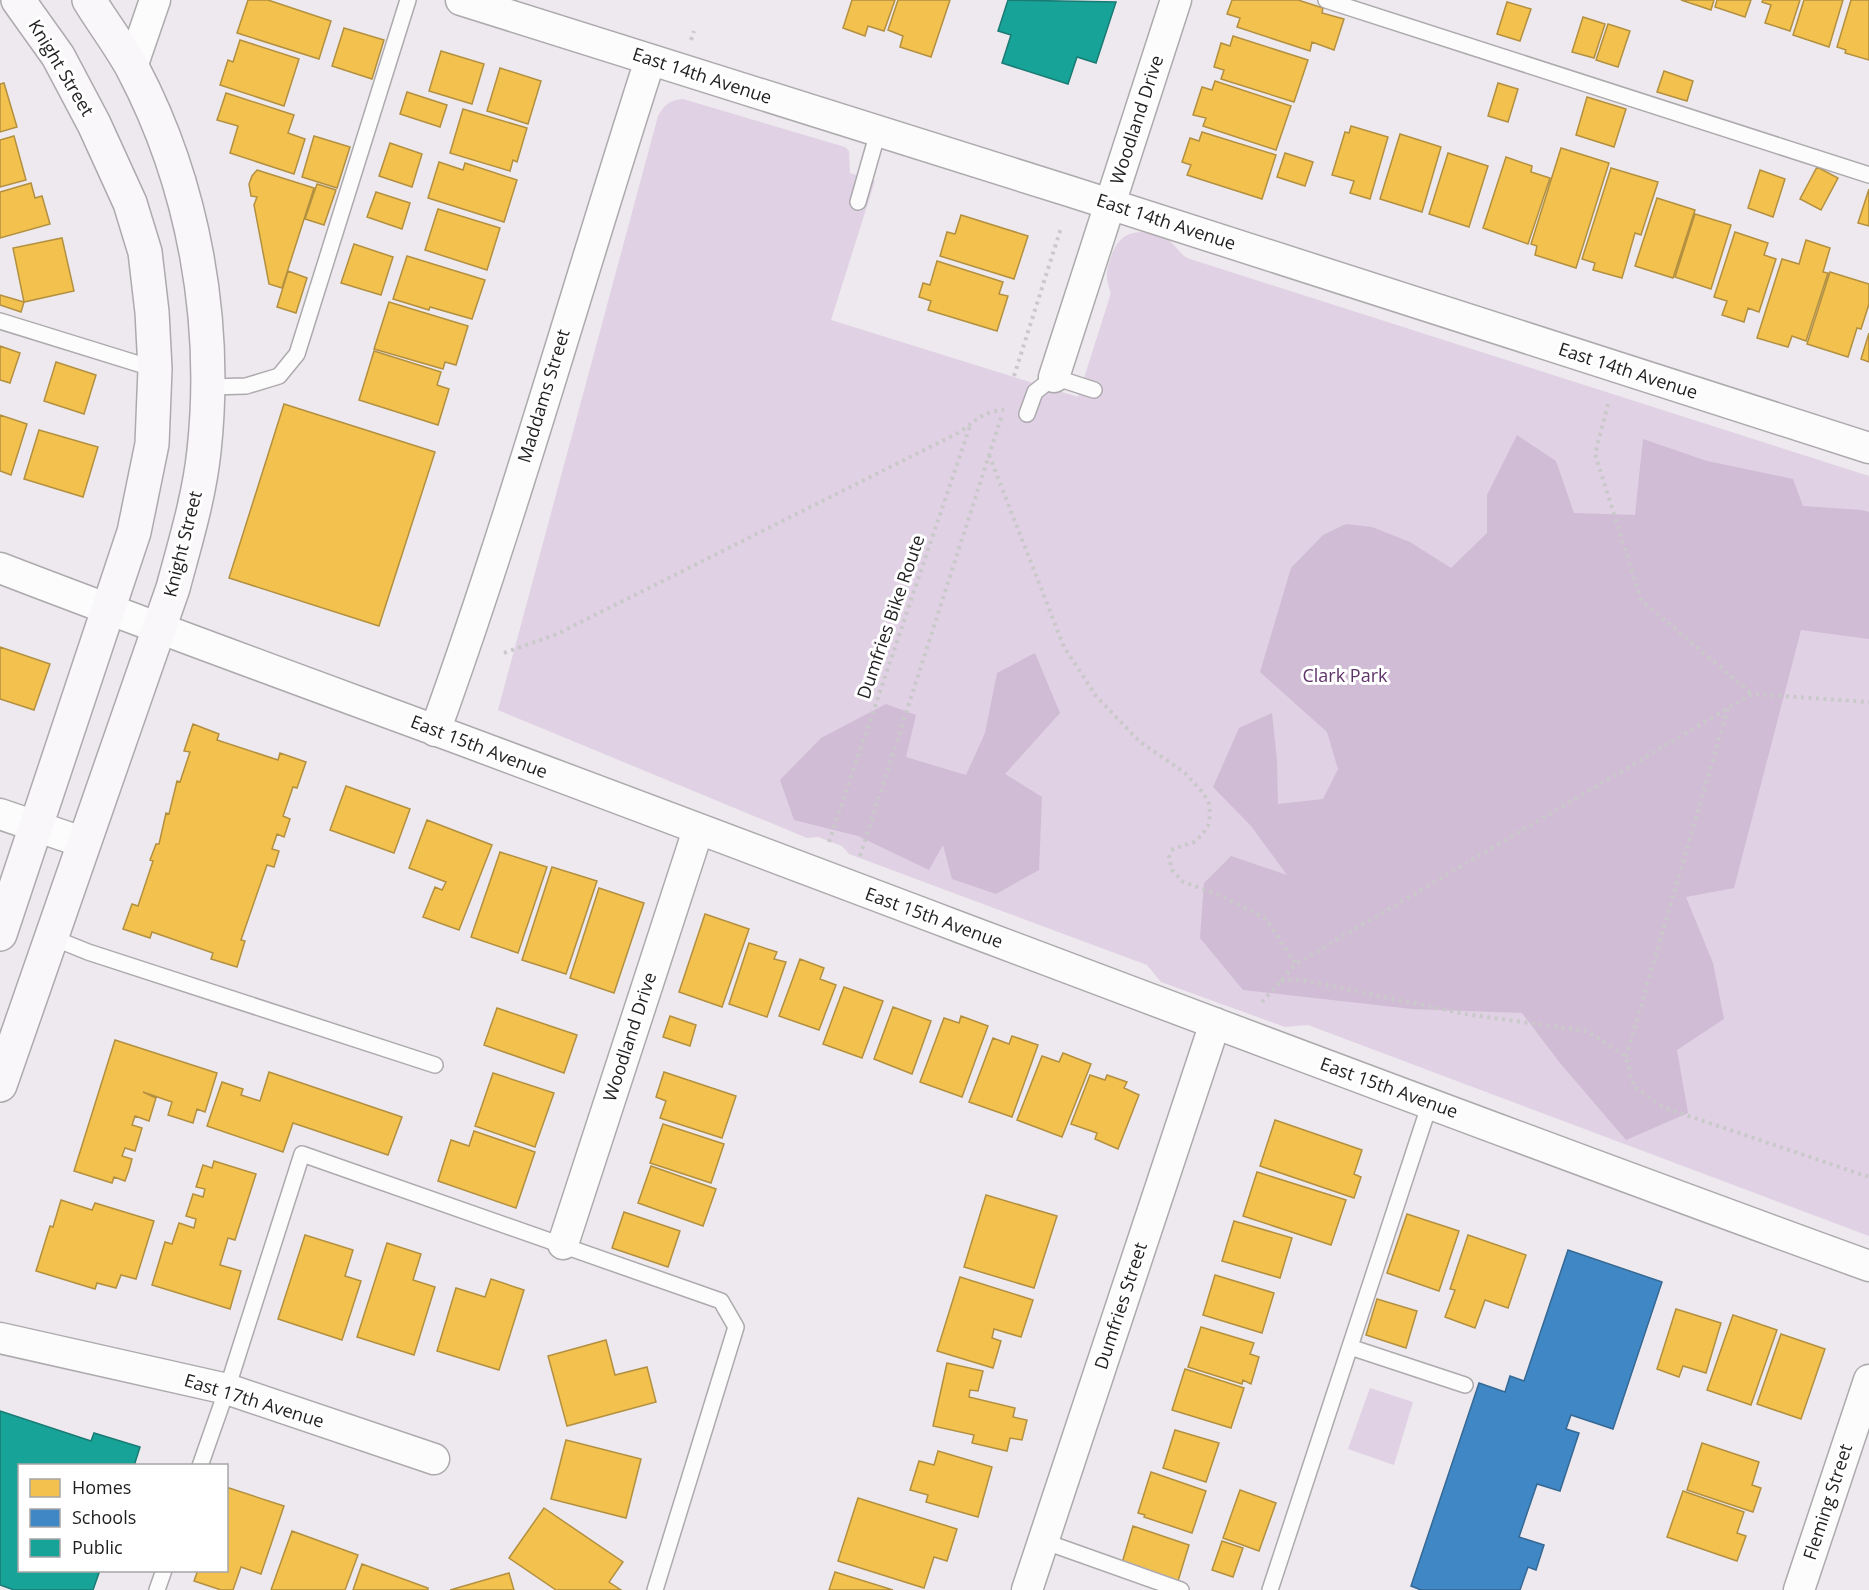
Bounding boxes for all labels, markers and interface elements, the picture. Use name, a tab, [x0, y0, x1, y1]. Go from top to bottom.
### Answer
street label: Knight Street	[24, 15, 100, 120]
street label: East 14th Avenue	[630, 41, 775, 109]
street label: Woodland Drive	[1104, 52, 1168, 187]
street label: East 14th Avenue	[1094, 187, 1239, 255]
street label: Maddams Street	[511, 326, 575, 465]
street label: East 14th Avenue	[1556, 336, 1701, 404]
street label: Knight Street	[157, 488, 207, 599]
street label: Dumfries Bike Route	[851, 531, 929, 702]
park label: Clark Park	[1302, 663, 1388, 687]
street label: East 15th Avenue	[407, 709, 551, 783]
street label: East 15th Avenue	[862, 881, 1007, 953]
street label: Woodland Drive	[597, 969, 661, 1104]
street label: East 15th Avenue	[1317, 1051, 1462, 1123]
street label: Dumfries Street	[1088, 1239, 1152, 1372]
street label: East 17th Avenue	[181, 1367, 327, 1433]
street label: Fleming Street	[1797, 1440, 1857, 1563]
legend	[18, 1464, 228, 1572]
text: Homes	[72, 1475, 131, 1499]
text: Schools	[72, 1505, 136, 1529]
text: Public	[72, 1535, 123, 1559]

